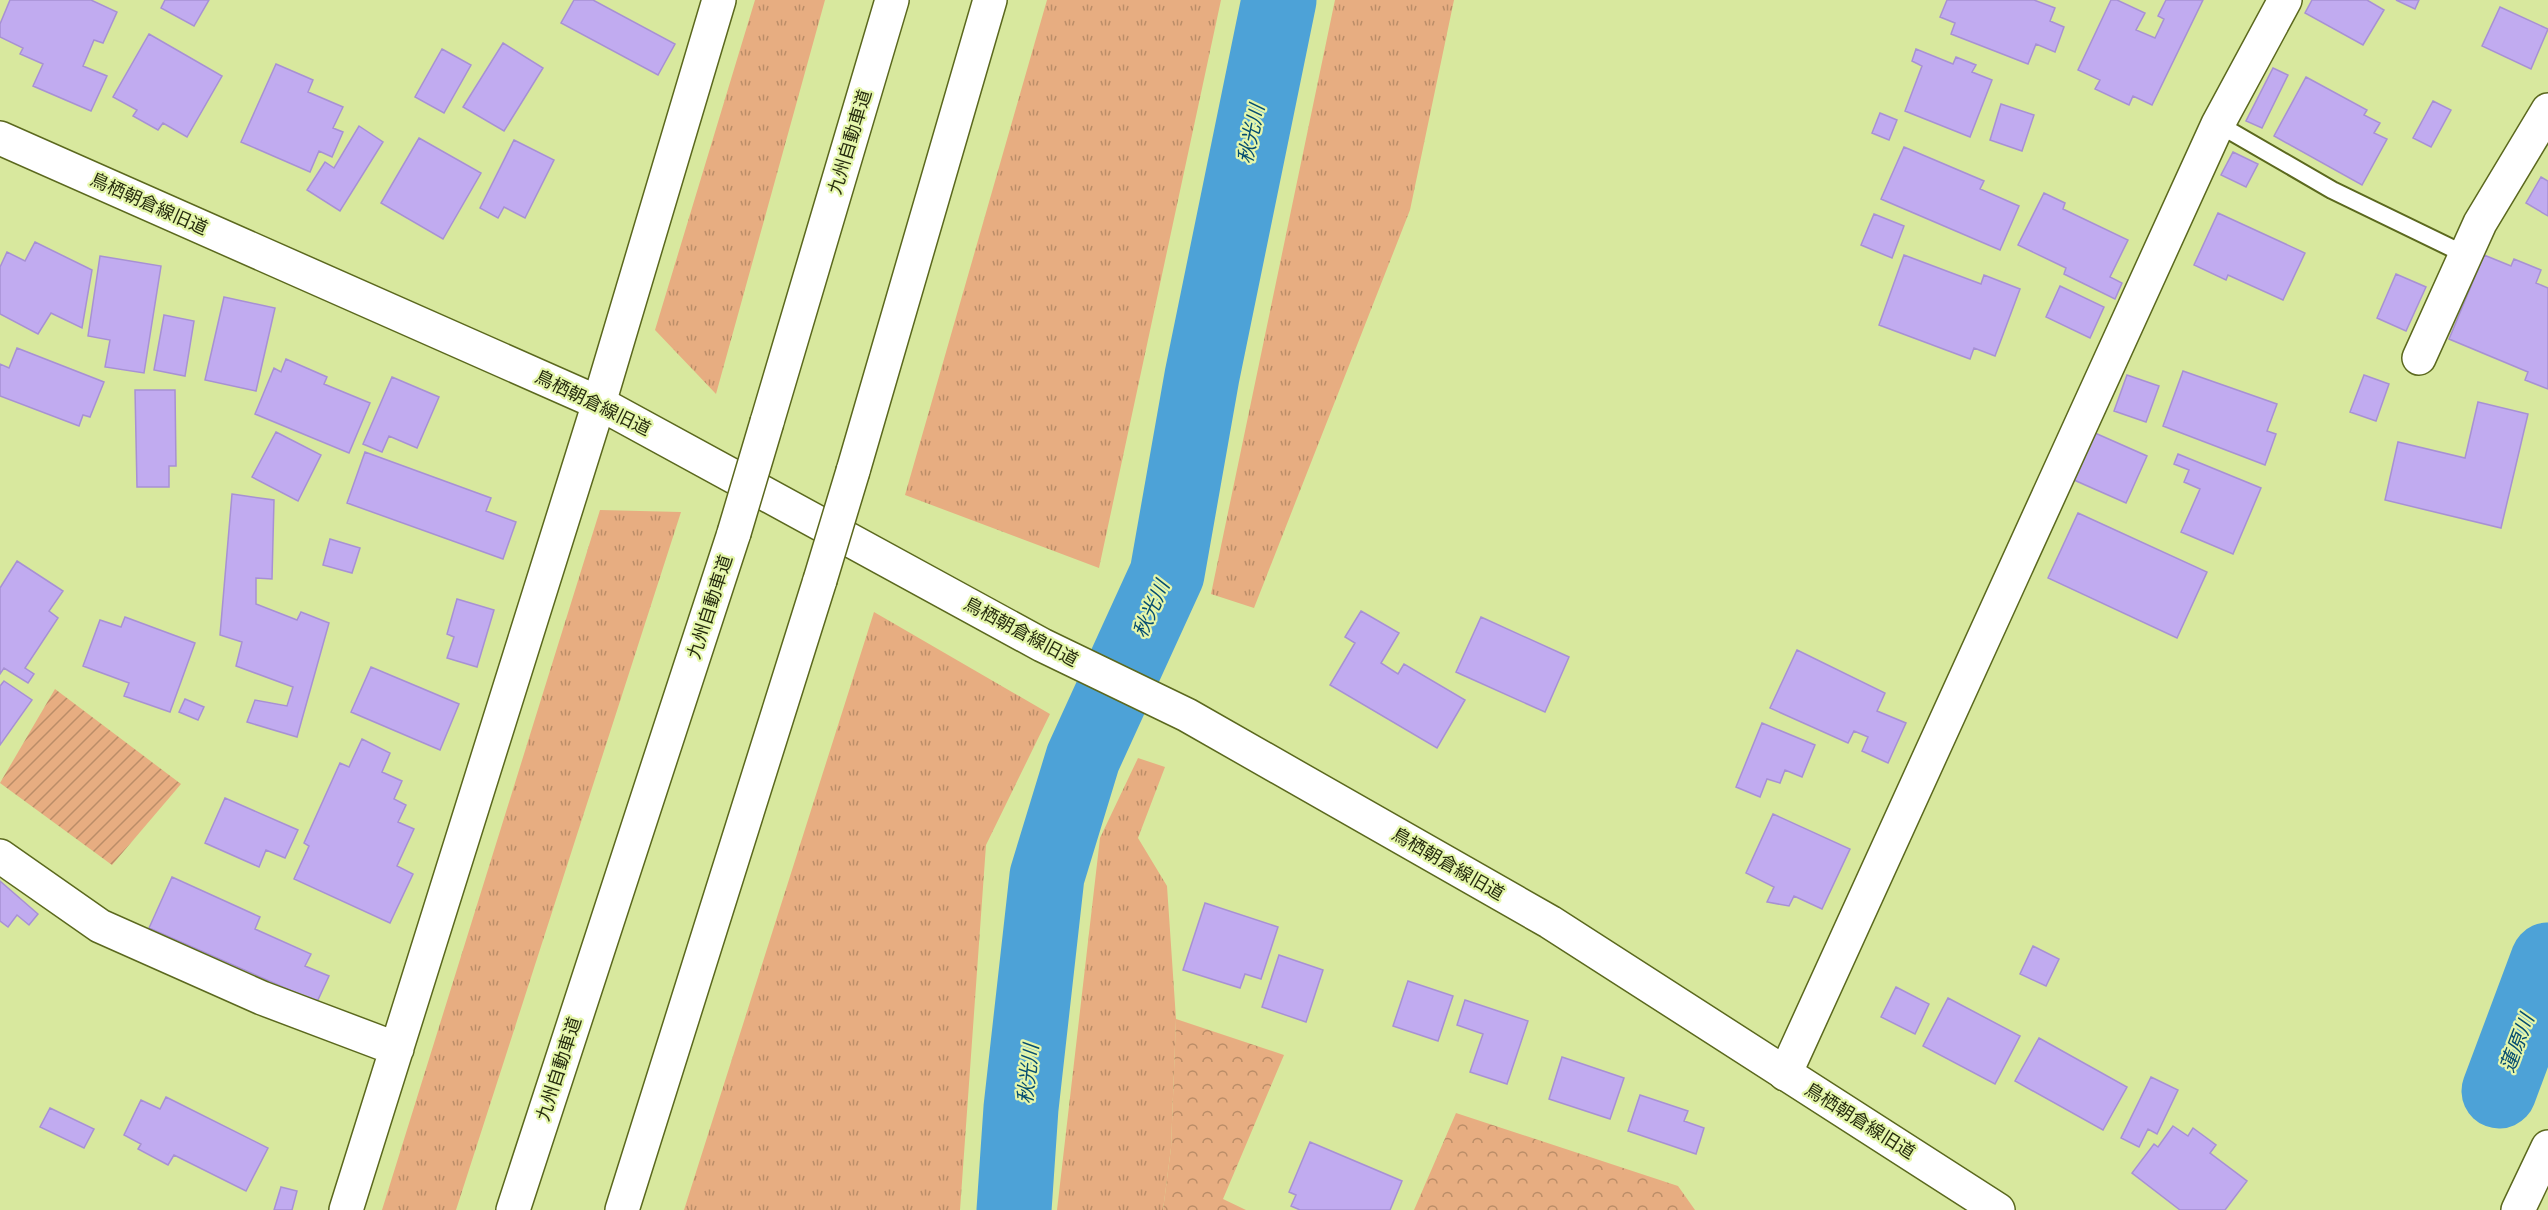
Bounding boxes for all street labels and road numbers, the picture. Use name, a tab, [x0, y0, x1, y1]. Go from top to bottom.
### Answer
street label: 九州自動車道	[824, 87, 876, 197]
street label: 鳥栖朝倉線旧道	[87, 168, 211, 240]
street label: 鳥栖朝倉線旧道	[532, 365, 654, 441]
street label: 九州自動車道	[683, 552, 737, 662]
street label: 鳥栖朝倉線旧道	[960, 593, 1082, 671]
street label: 鳥栖朝倉線旧道	[1388, 823, 1508, 905]
street label: 九州自動車道	[532, 1014, 586, 1124]
street label: 鳥栖朝倉線旧道	[1801, 1078, 1919, 1164]

